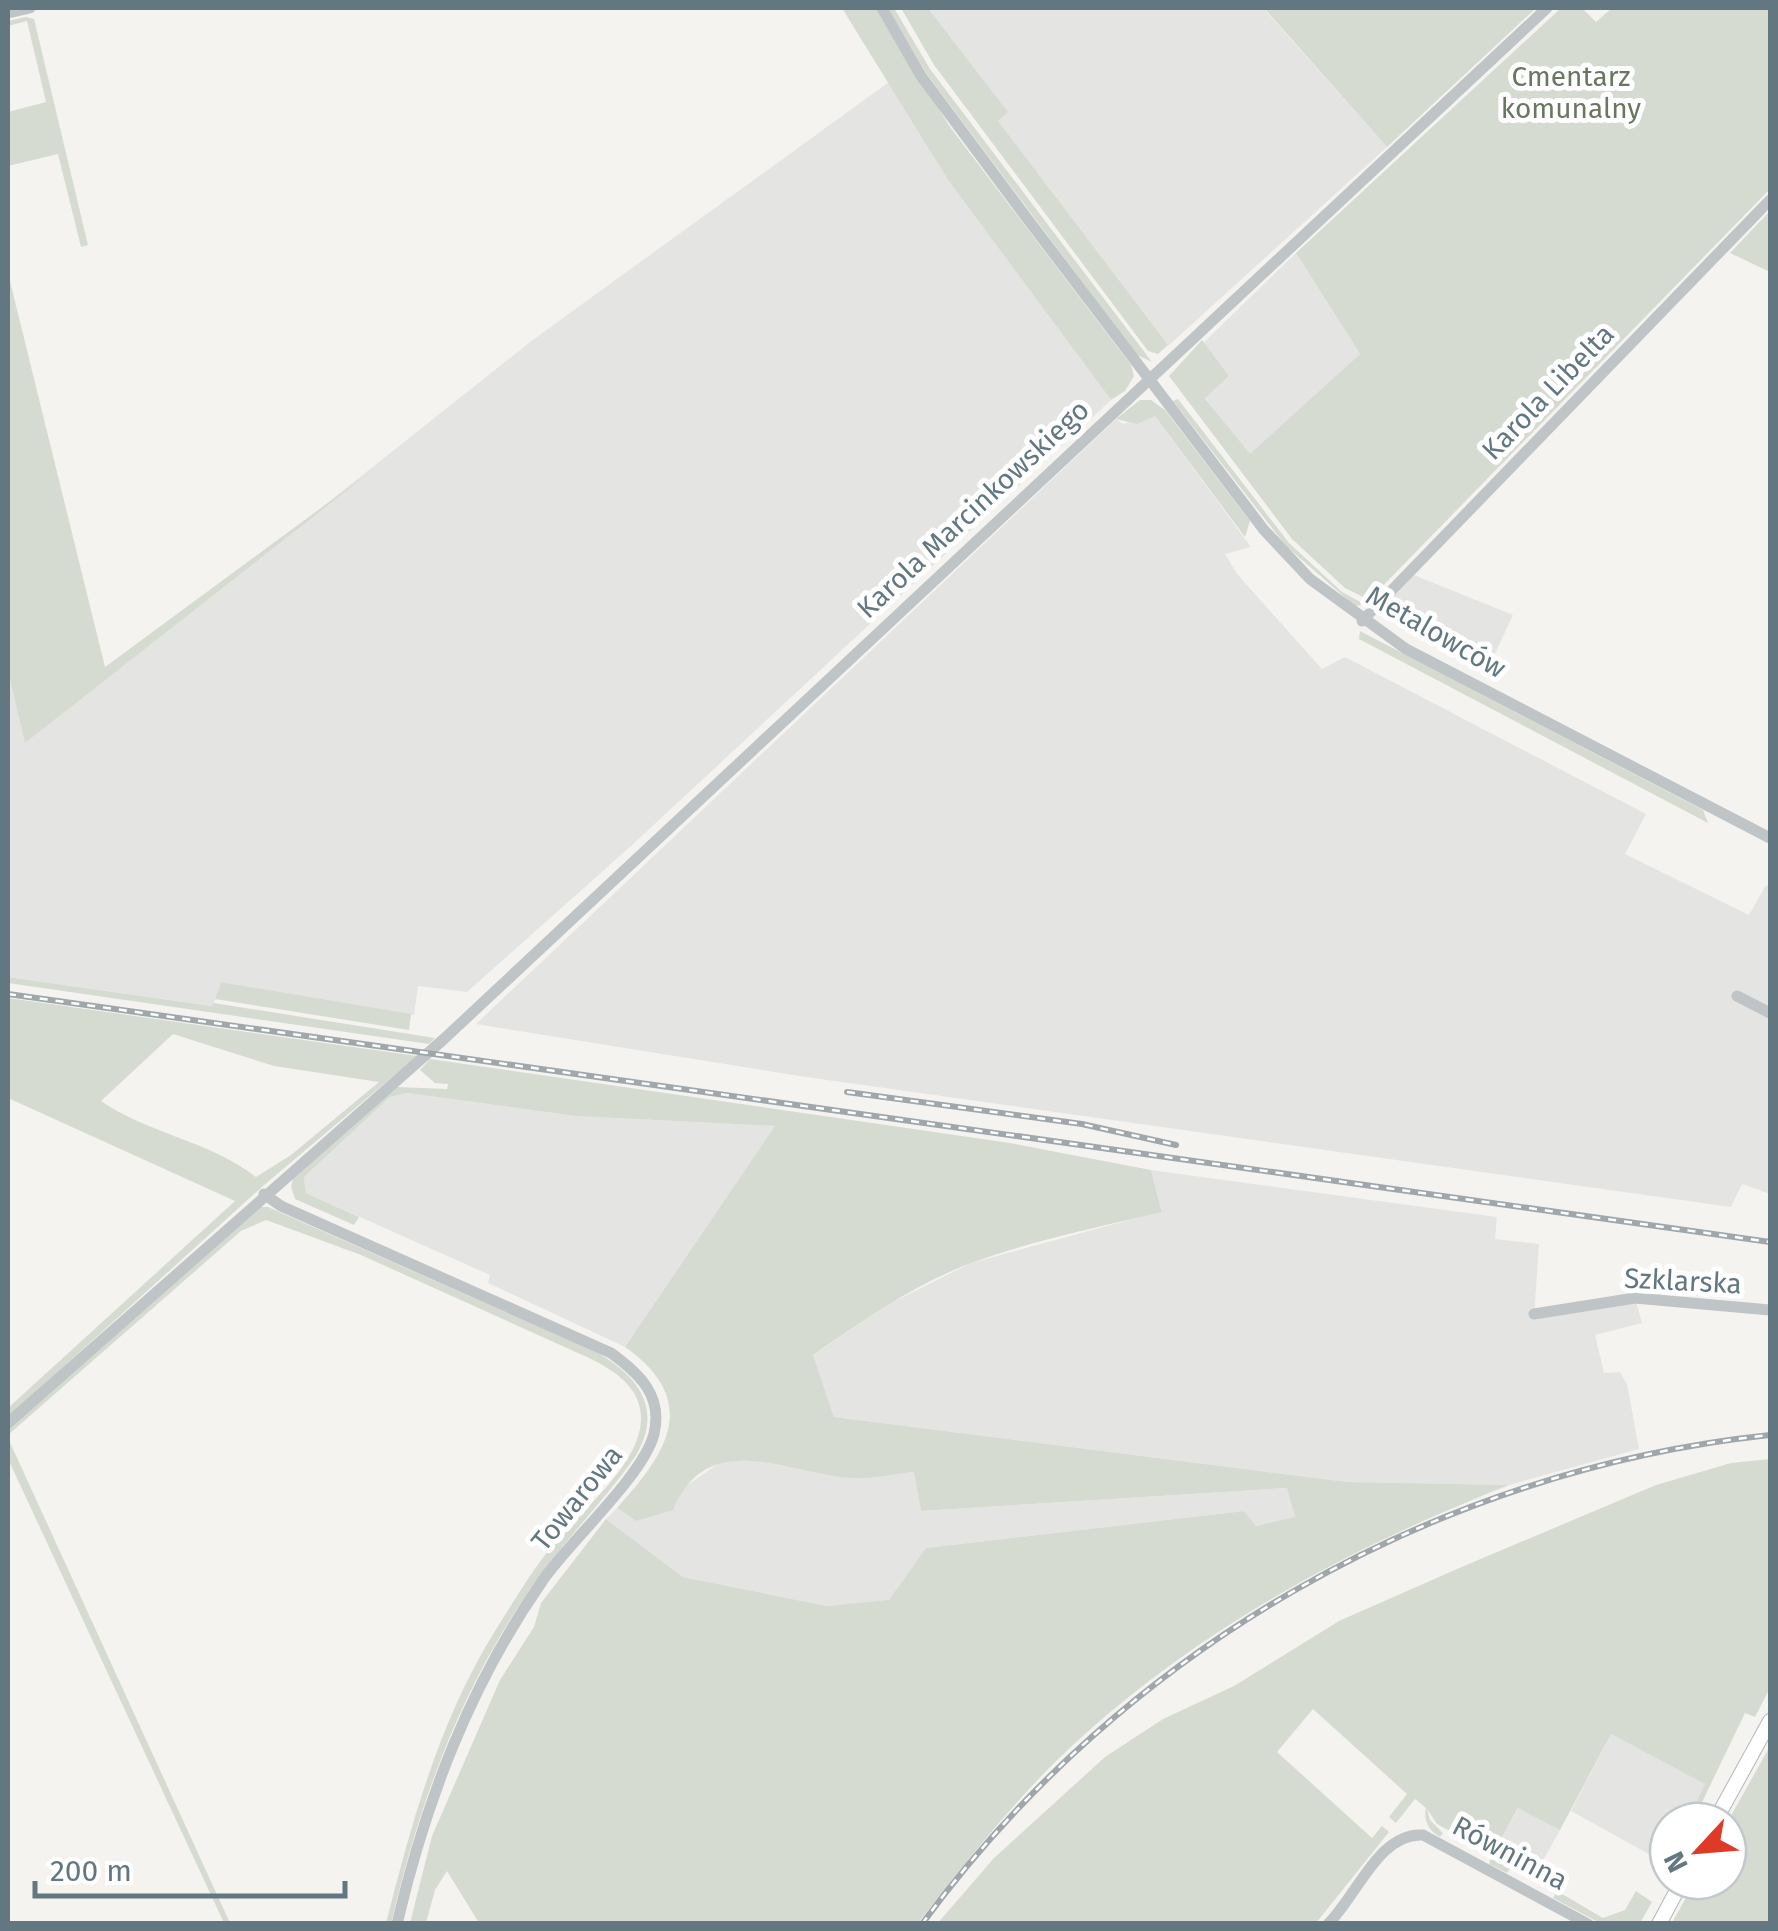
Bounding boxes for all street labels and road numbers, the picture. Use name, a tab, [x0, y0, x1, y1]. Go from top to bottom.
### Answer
street label: Karola Libelta	[1475, 317, 1621, 467]
street label: Karola Marcinkowskiego	[850, 393, 1096, 625]
street label: Metalowców	[1360, 579, 1512, 685]
street label: Szklarska	[1623, 1261, 1743, 1301]
street label: Towarowa	[525, 1439, 629, 1557]
street label: Równinna	[1447, 1809, 1573, 1897]

